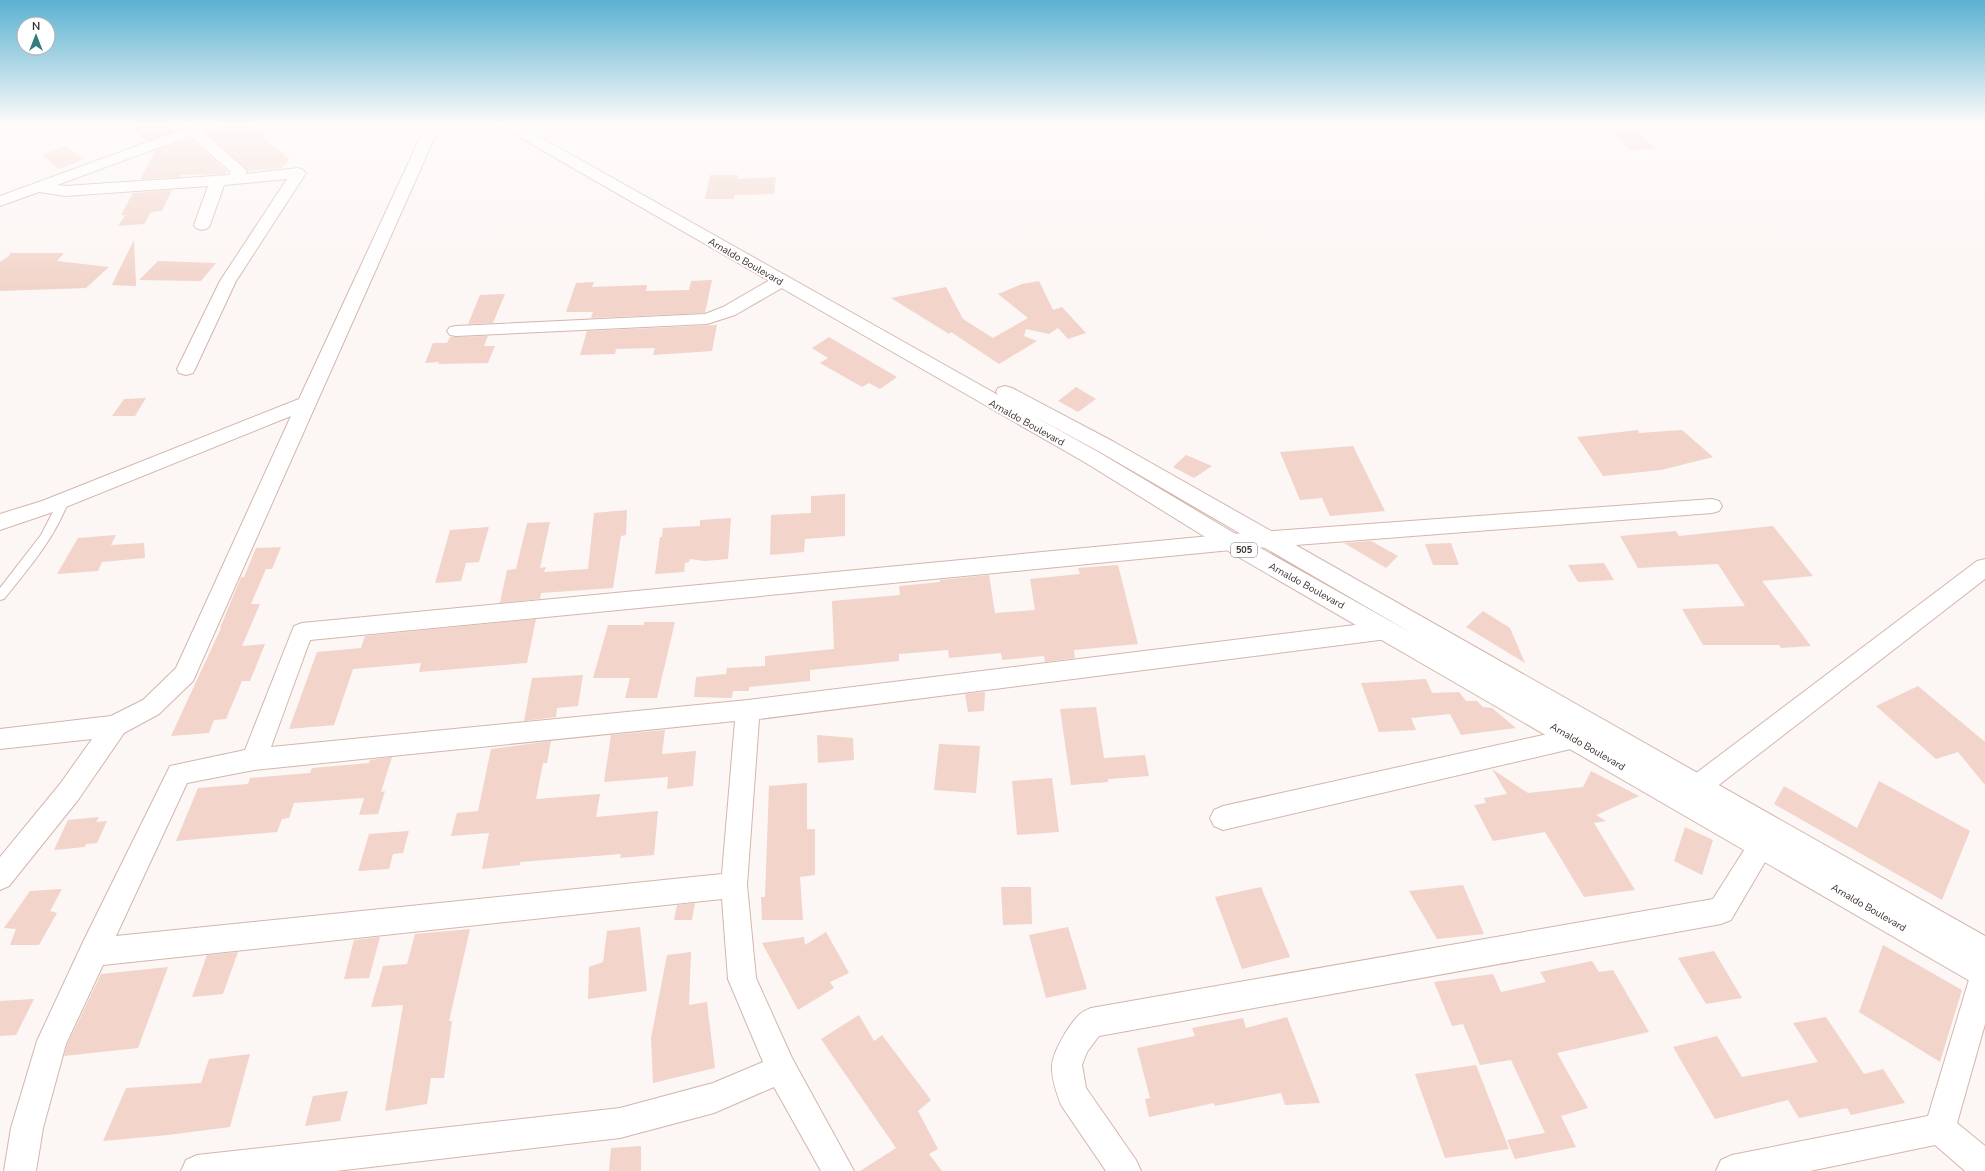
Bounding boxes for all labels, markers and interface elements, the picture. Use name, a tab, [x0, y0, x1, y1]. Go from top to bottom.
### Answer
north arrow	[16, 16, 56, 56]
text: N	[32, 19, 40, 34]
street label: Arnaldo Boulevard	[705, 235, 786, 289]
street label: Arnaldo Boulevard	[986, 396, 1067, 450]
road number: 505	[1231, 543, 1257, 557]
street label: Arnaldo Boulevard	[1266, 559, 1347, 613]
street label: Arnaldo Boulevard	[1547, 720, 1628, 774]
street label: Arnaldo Boulevard	[1828, 881, 1909, 935]

